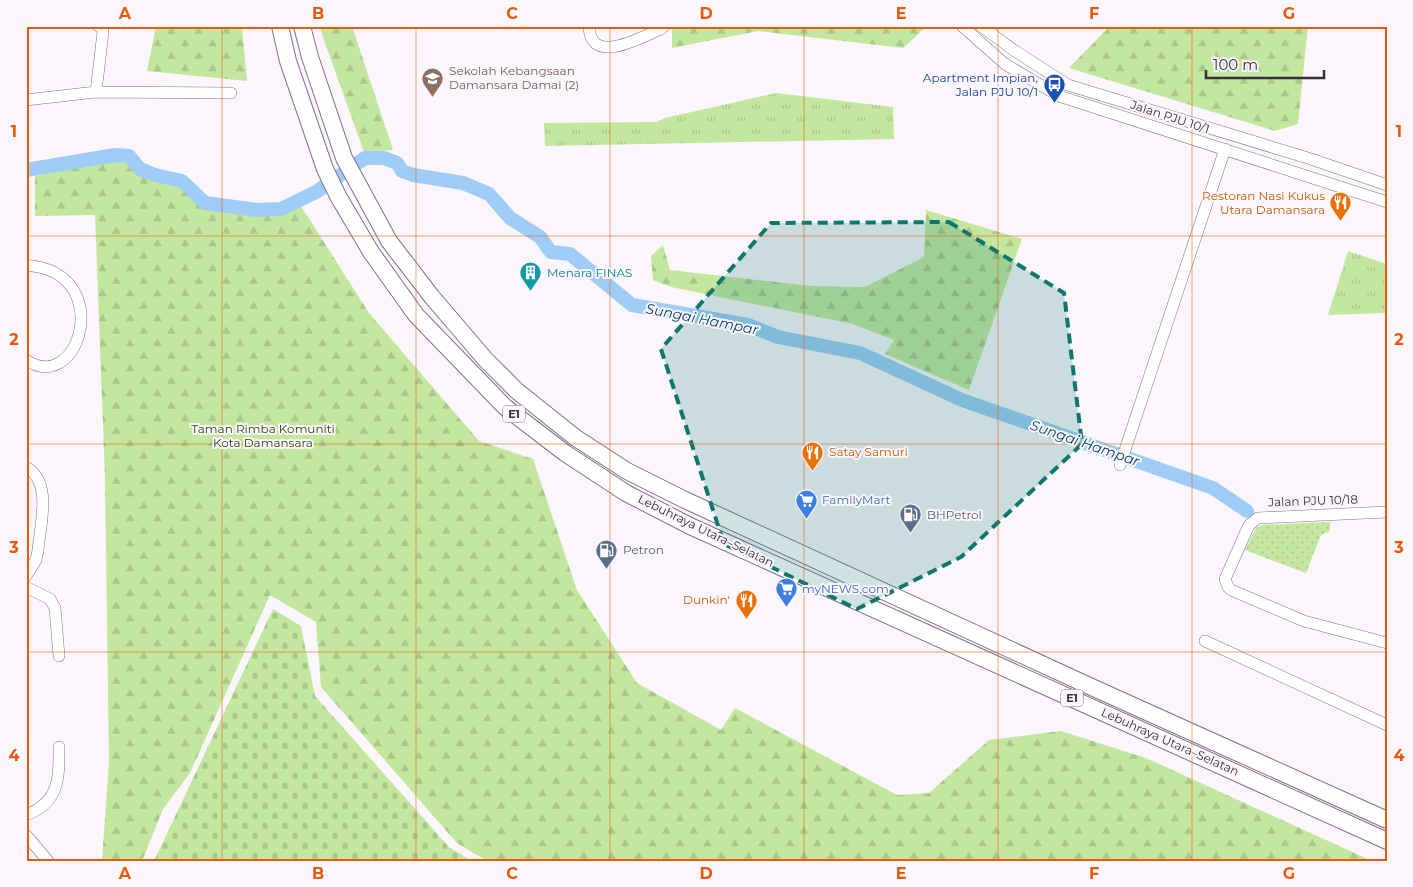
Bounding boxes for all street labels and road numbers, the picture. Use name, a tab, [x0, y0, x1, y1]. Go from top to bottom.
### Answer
street label: Jalan PJU 10/1	[1128, 96, 1212, 136]
road number: E1	[503, 406, 525, 422]
street label: Lebuhraya Utara–Selatan	[636, 491, 777, 570]
street label: Jalan PJU 10/18	[1267, 491, 1359, 510]
road number: E1	[1061, 690, 1083, 706]
street label: Lebuhraya Utara–Selatan	[1099, 704, 1241, 779]

